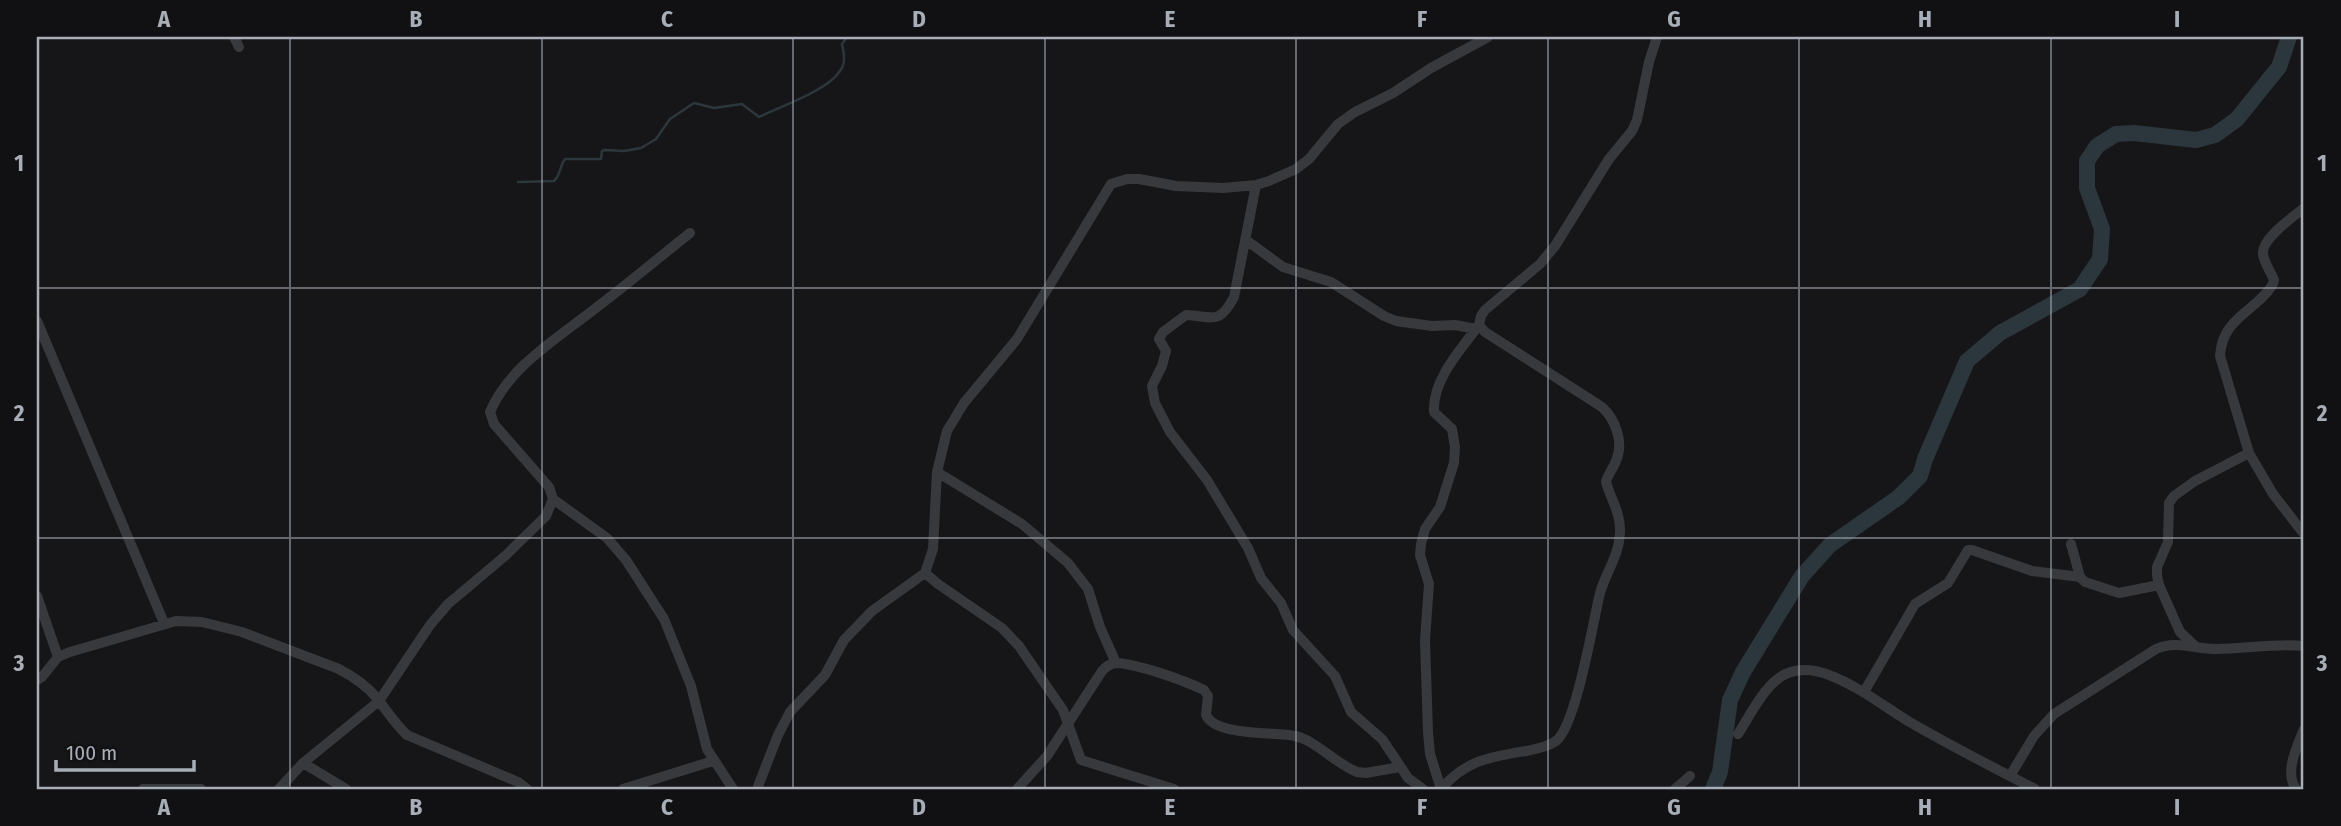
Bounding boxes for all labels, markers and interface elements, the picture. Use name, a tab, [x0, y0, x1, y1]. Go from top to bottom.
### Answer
text: A	[157, 5, 171, 33]
text: B	[410, 5, 423, 33]
text: C	[661, 5, 673, 33]
text: D	[912, 5, 926, 33]
text: E	[1165, 5, 1176, 33]
text: F	[1417, 5, 1427, 33]
text: G	[1667, 5, 1681, 33]
text: H	[1918, 5, 1932, 33]
text: I	[2174, 5, 2180, 33]
text: 1	[14, 149, 24, 177]
text: 1	[2317, 149, 2327, 177]
text: 2	[13, 399, 25, 427]
text: 2	[2316, 399, 2328, 427]
text: 3	[13, 649, 25, 677]
text: 3	[2316, 649, 2328, 677]
scale bar	[56, 728, 194, 772]
text: 100 m	[66, 740, 117, 766]
text: A	[157, 793, 171, 821]
text: B	[410, 793, 423, 821]
text: C	[661, 793, 673, 821]
text: D	[912, 793, 926, 821]
text: E	[1165, 793, 1176, 821]
text: F	[1417, 793, 1427, 821]
text: G	[1667, 793, 1681, 821]
text: H	[1918, 793, 1932, 821]
text: I	[2174, 793, 2180, 821]

